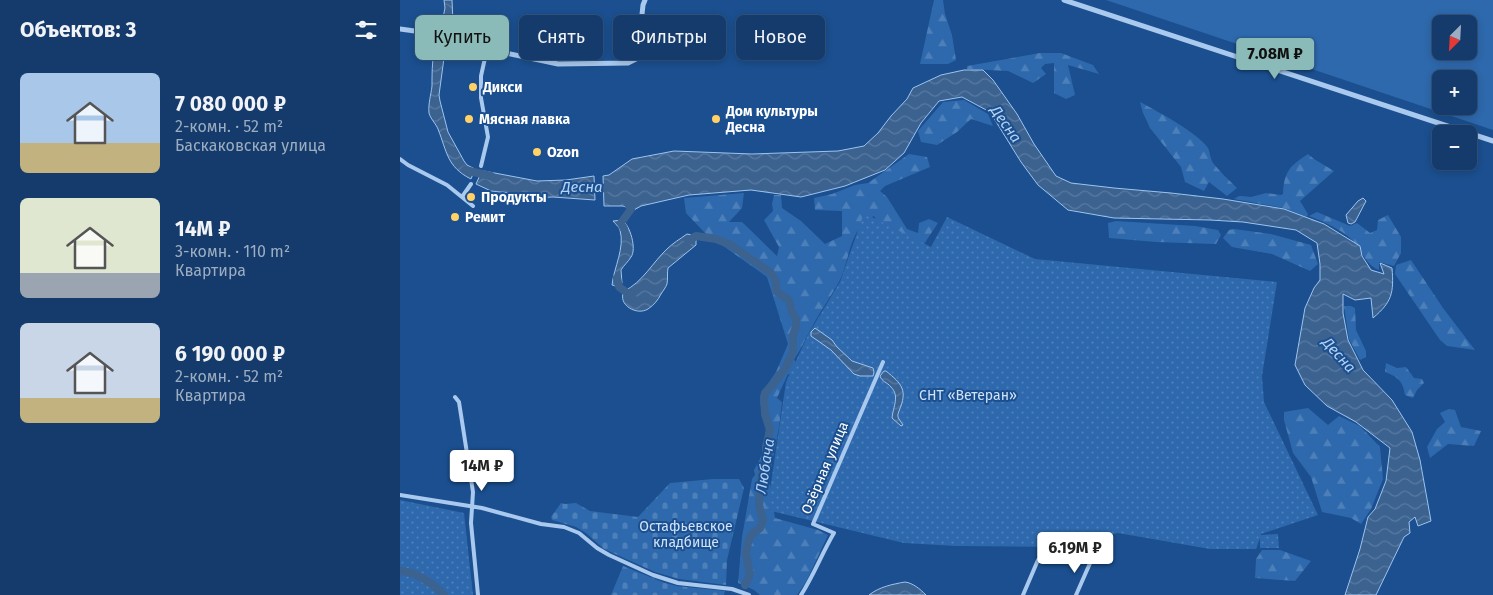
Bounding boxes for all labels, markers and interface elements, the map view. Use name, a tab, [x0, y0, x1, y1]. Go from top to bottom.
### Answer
chip: Купить	[415, 15, 509, 60]
chip: Снять	[519, 15, 603, 60]
chip: Фильтры	[613, 15, 726, 60]
chip: Новое	[736, 15, 825, 60]
north arrow	[1432, 15, 1478, 60]
map controls	[1432, 15, 1477, 170]
icon: filters	[352, 16, 380, 44]
text: Объектов: 3	[20, 17, 136, 43]
pin: 7.08M ₽	[1229, 38, 1321, 80]
text: 7.08M ₽	[1247, 44, 1303, 63]
button: +	[1432, 70, 1477, 115]
place label: Дикси	[482, 79, 523, 96]
marker: Дикси	[467, 81, 479, 93]
text: 7 080 000 ₽	[175, 91, 286, 117]
icon: home	[60, 93, 120, 153]
water label: Десна	[986, 101, 1025, 146]
place label: Дом культуры Десна	[725, 103, 818, 136]
place label: Мясная лавка	[479, 111, 570, 128]
marker: Мясная лавка	[463, 113, 475, 125]
marker: Дом культуры Десна	[710, 113, 722, 125]
text: 2-комн. · 52 m²	[175, 117, 283, 136]
button: −	[1432, 125, 1477, 170]
text: Баскаковская улица	[175, 136, 326, 155]
place label: Ozon	[547, 144, 579, 161]
marker: Ozon	[531, 146, 543, 158]
water label: Десна	[560, 178, 603, 196]
place label: Продукты	[481, 189, 547, 206]
marker: Продукты	[465, 191, 477, 203]
place label: Ремит	[465, 209, 505, 226]
marker: Ремит	[449, 211, 461, 223]
text: 14M ₽	[175, 216, 231, 242]
icon: home	[60, 218, 120, 278]
text: 3-комн. · 110 m²	[175, 242, 290, 261]
text: Квартира	[175, 261, 246, 280]
water label: Десна	[1318, 333, 1359, 376]
text: 6 190 000 ₽	[175, 341, 285, 367]
icon: home	[60, 343, 120, 403]
text: 2-комн. · 52 m²	[175, 367, 283, 386]
text: Квартира	[175, 386, 246, 405]
park label: СНТ «Ветеран»	[919, 387, 1017, 404]
street label: Озёрная улица	[798, 419, 852, 517]
water label: Любача	[752, 437, 778, 496]
pin: 14M ₽	[447, 450, 517, 492]
text: 14M ₽	[461, 456, 503, 475]
park label: Остафьевское кладбище	[639, 518, 733, 551]
pin: 6.19M ₽	[1029, 532, 1121, 574]
text: 6.19M ₽	[1048, 538, 1102, 557]

